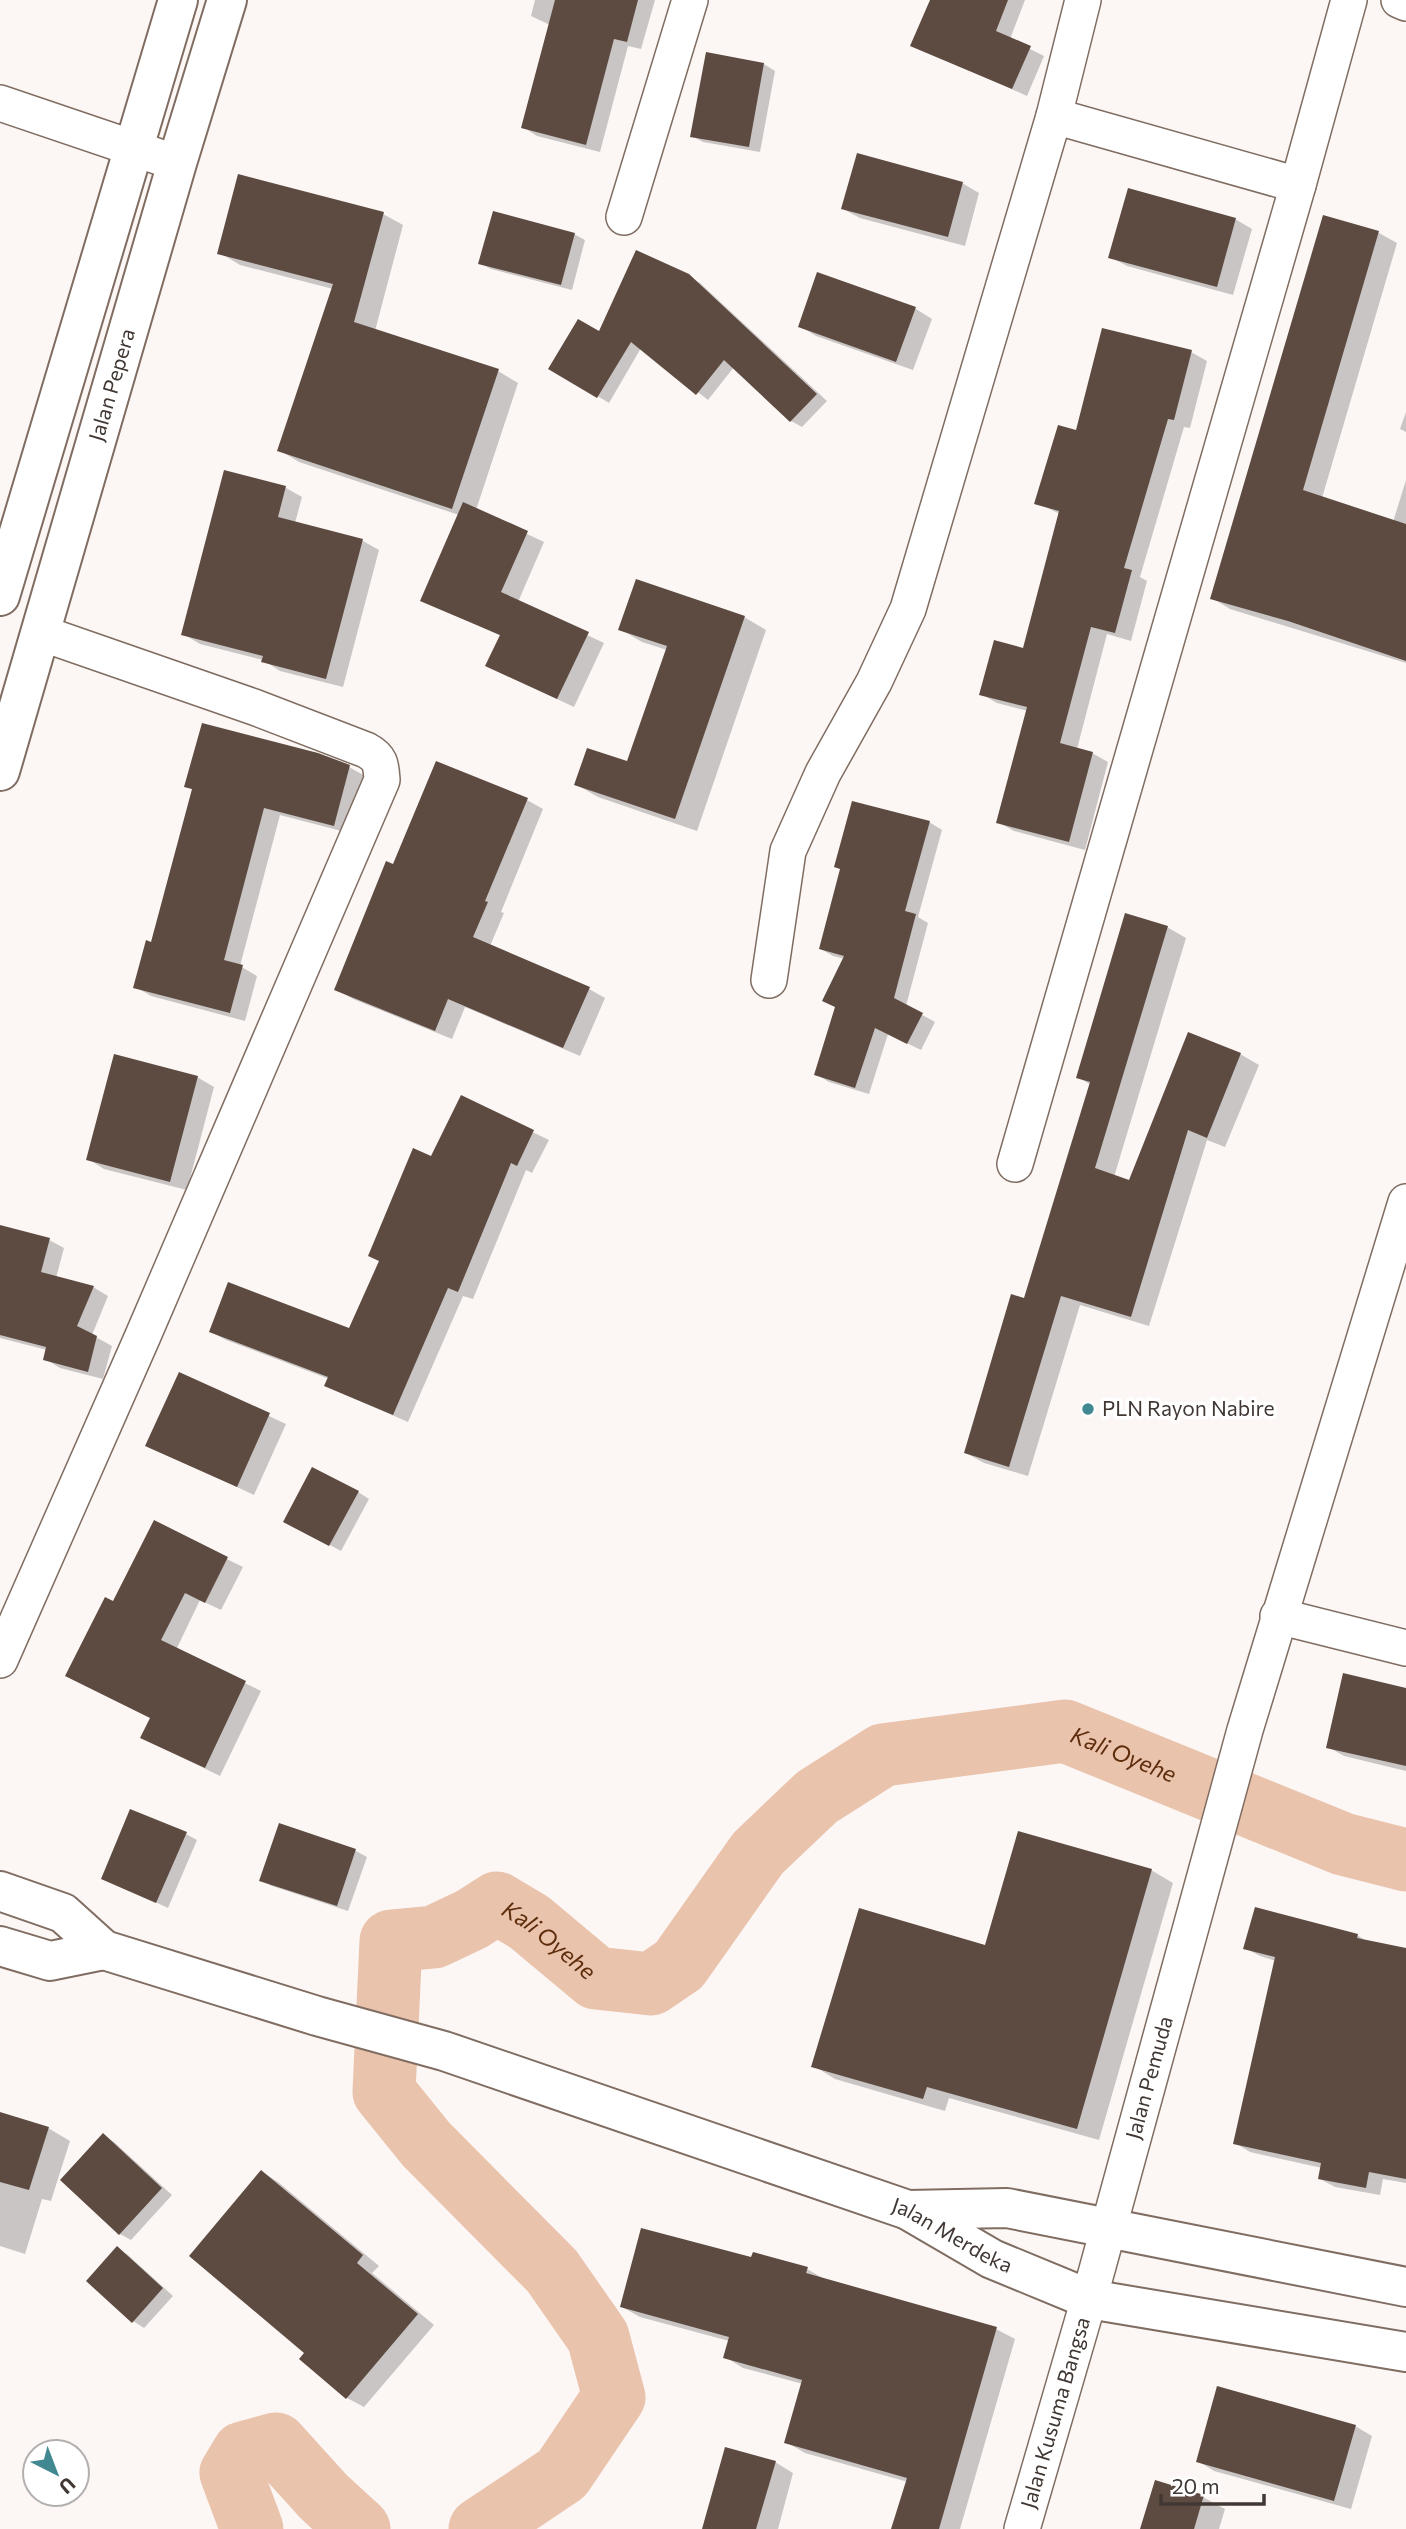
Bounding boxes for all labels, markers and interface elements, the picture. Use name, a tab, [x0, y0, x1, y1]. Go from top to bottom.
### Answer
street label: Jalan Pepera	[83, 325, 139, 444]
place label: PLN Rayon Nabire	[1102, 1395, 1275, 1420]
marker: PLN Rayon Nabire	[1080, 1401, 1096, 1417]
water label: Kali Oyehe	[1067, 1720, 1181, 1788]
water label: Kali Oyehe	[497, 1894, 602, 1985]
street label: Jalan Pemuda	[1119, 2013, 1177, 2142]
street label: Jalan Merdeka	[889, 2191, 1016, 2277]
street label: Jalan Kusuma Bangsa	[1015, 2314, 1094, 2511]
north arrow	[21, 2438, 91, 2508]
scale bar	[1161, 2462, 1264, 2506]
text: U	[55, 2473, 81, 2499]
text: 20 m	[1172, 2473, 1220, 2498]

